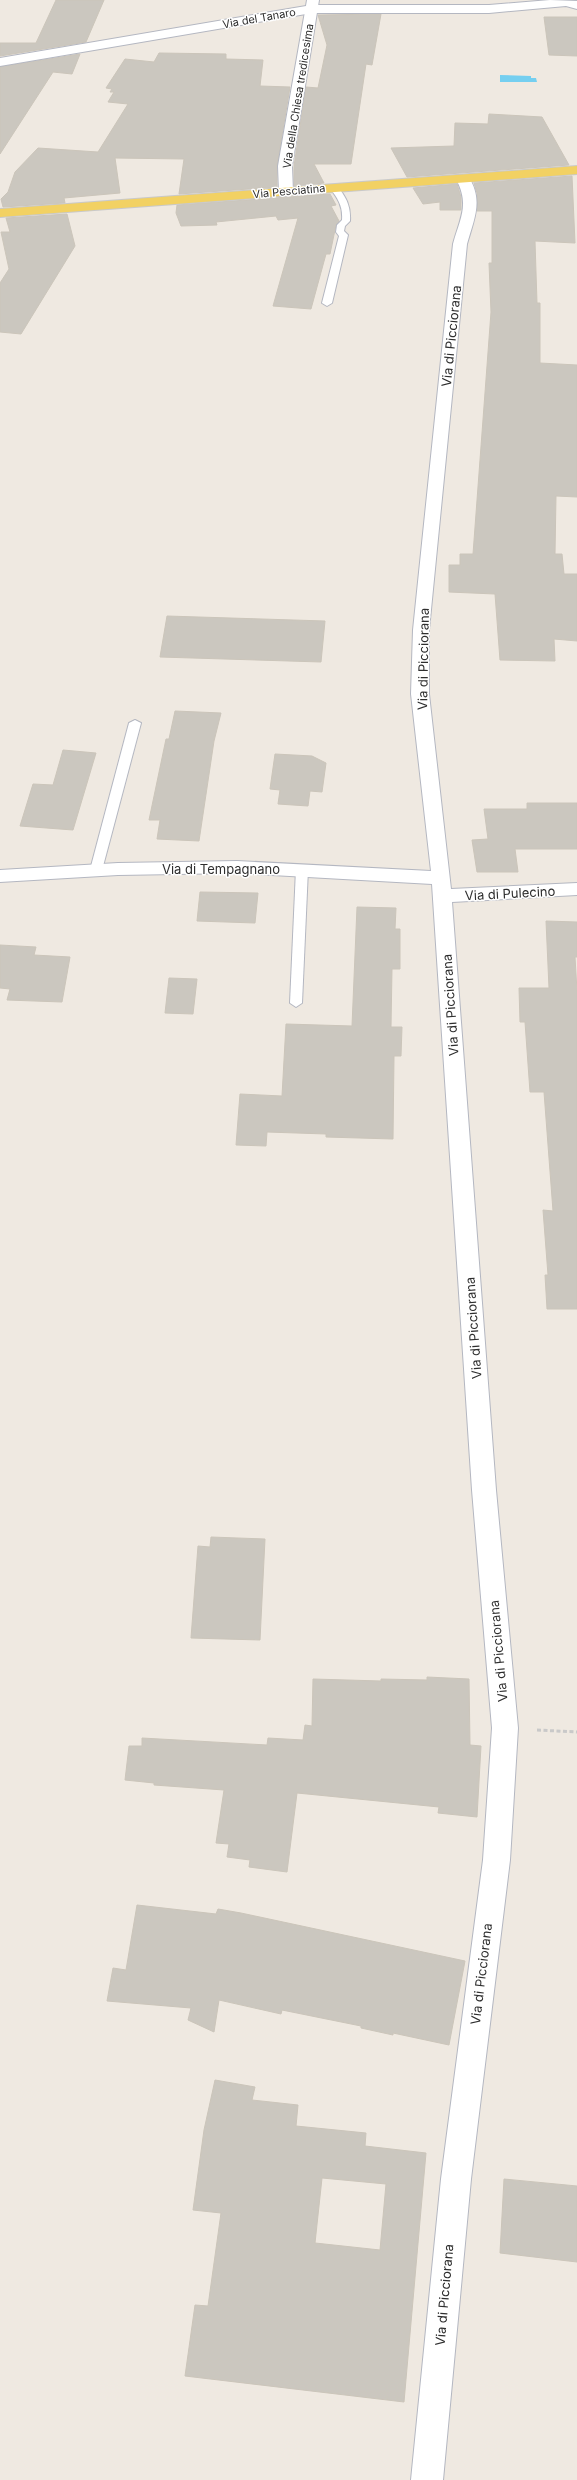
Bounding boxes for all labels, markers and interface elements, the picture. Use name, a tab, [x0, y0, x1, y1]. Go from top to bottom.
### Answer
street label: Via del Tanaro	[221, 5, 297, 31]
street label: Via della Chiesa tredicesima	[280, 23, 316, 169]
street label: Via Pesciatina	[252, 181, 326, 201]
street label: Via di Picciorana	[438, 284, 464, 388]
street label: Via di Picciorana	[414, 608, 432, 710]
street label: Via di Tempagnano	[162, 861, 280, 877]
street label: Via di Pulecino	[464, 883, 556, 903]
street label: Via di Picciorana	[438, 953, 462, 1057]
street label: Via di Picciorana	[461, 1276, 485, 1380]
street label: Via di Picciorana	[486, 1599, 510, 1703]
street label: Via di Picciorana	[467, 1922, 495, 2026]
street label: Via di Picciorana	[432, 2243, 456, 2347]

